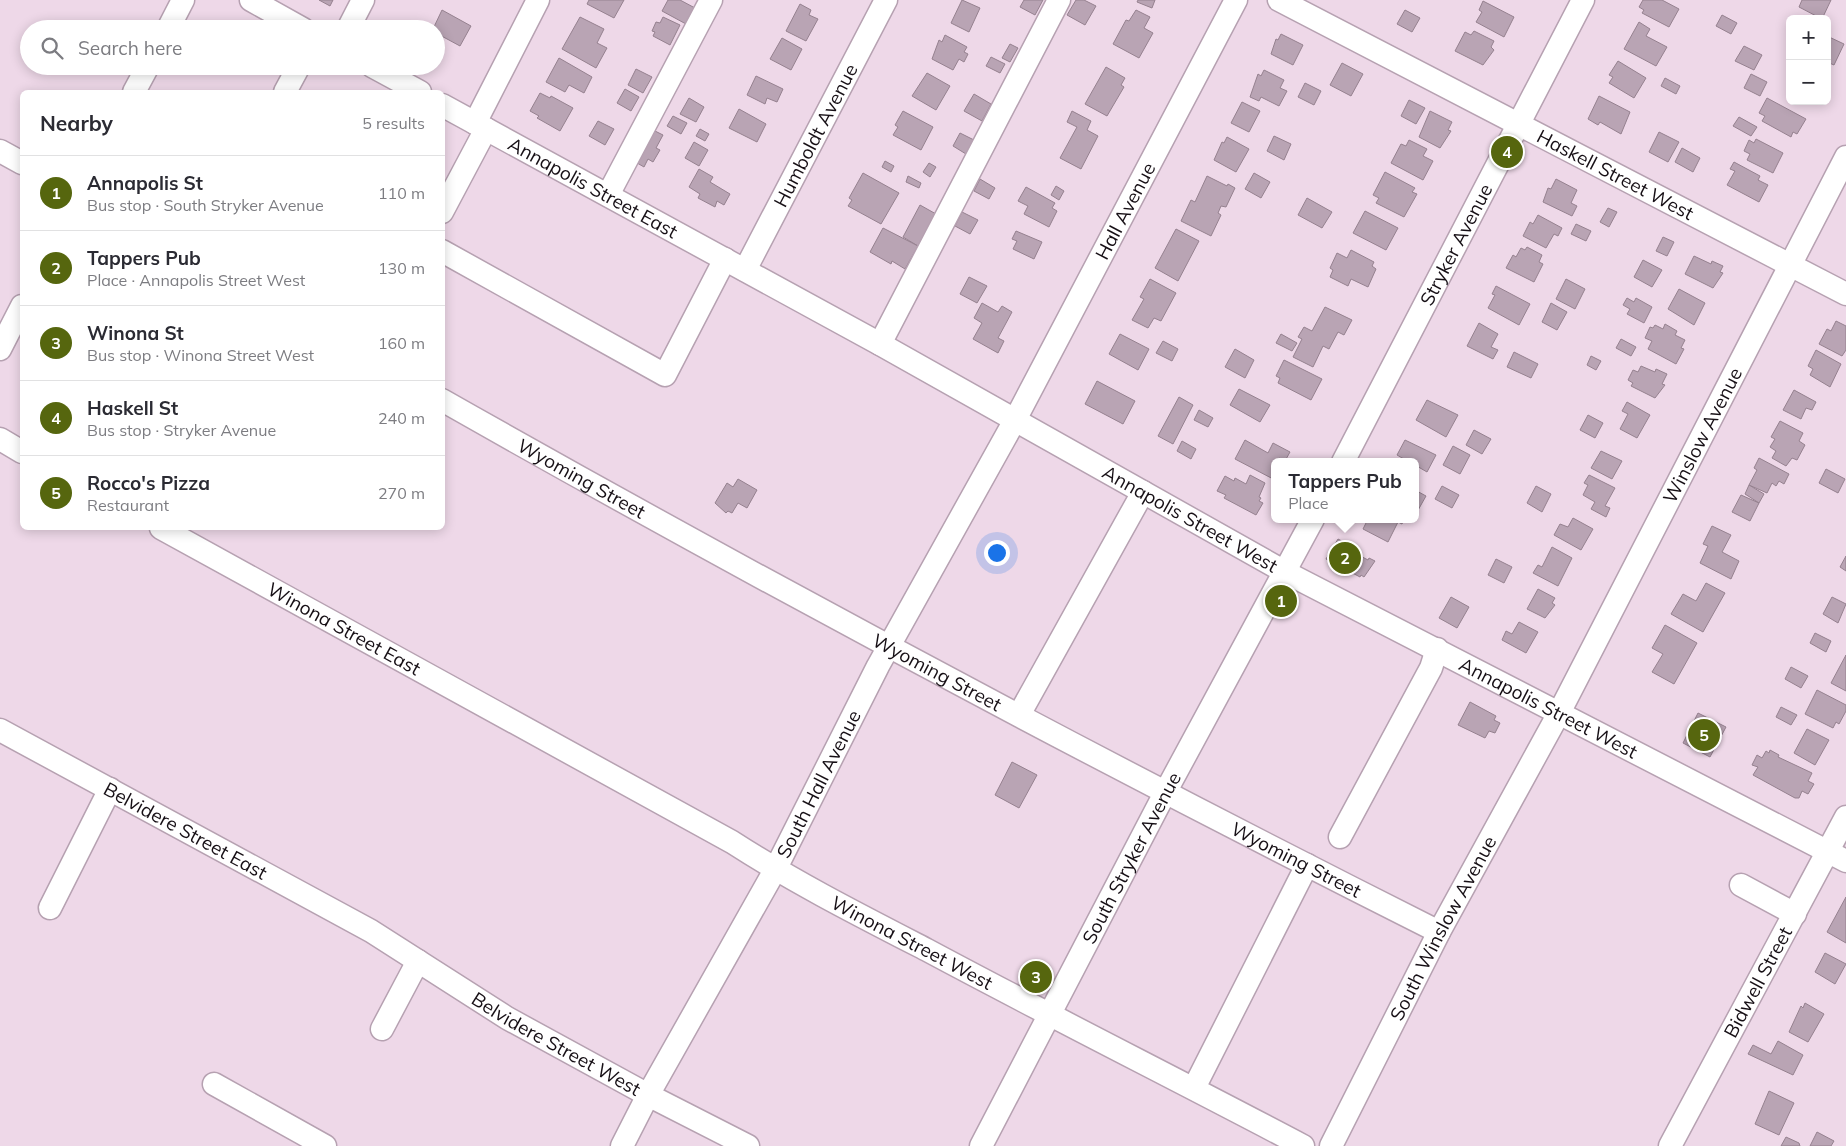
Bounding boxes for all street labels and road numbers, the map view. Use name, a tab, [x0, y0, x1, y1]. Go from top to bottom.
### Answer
street label: Humboldt Avenue	[768, 60, 863, 211]
street label: Haskell Street West	[1533, 124, 1698, 225]
street label: Annapolis Street East	[504, 131, 682, 243]
street label: Hall Avenue	[1090, 158, 1160, 263]
street label: Stryker Avenue	[1414, 180, 1497, 310]
street label: Winslow Avenue	[1657, 363, 1747, 507]
street label: Wyoming Street	[513, 433, 650, 524]
street label: Annapolis Street West	[1098, 460, 1282, 578]
street label: Winona Street East	[263, 577, 425, 681]
street label: Wyoming Street	[868, 628, 1006, 716]
street label: Annapolis Street West	[1455, 652, 1642, 764]
street label: South Hall Avenue	[771, 706, 866, 862]
street label: South Stryker Avenue	[1077, 768, 1186, 948]
street label: Belvidere Street East	[100, 777, 272, 885]
street label: Wyoming Street	[1227, 816, 1366, 903]
street label: South Winslow Avenue	[1384, 831, 1501, 1024]
street label: Winona Street West	[827, 890, 997, 995]
street label: Bidwell Street	[1718, 922, 1797, 1042]
street label: Belvidere Street West	[467, 987, 645, 1101]

